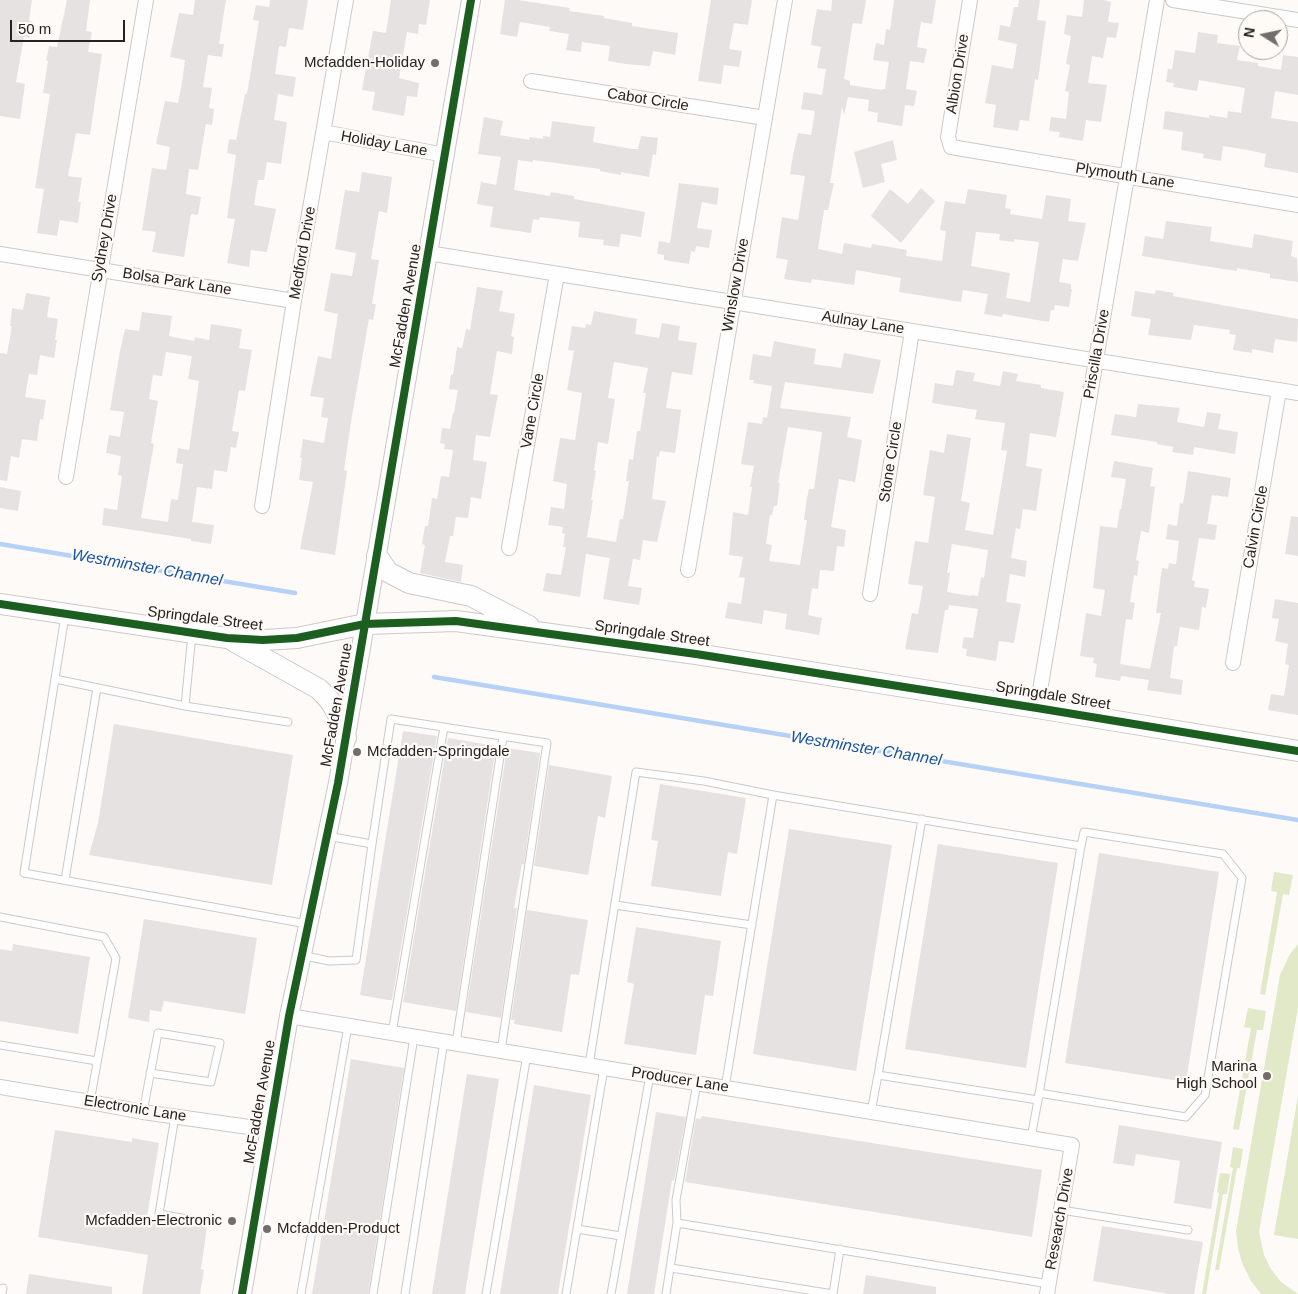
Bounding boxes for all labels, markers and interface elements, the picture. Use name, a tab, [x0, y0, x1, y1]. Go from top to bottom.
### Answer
scale bar	[12, 10, 128, 42]
north arrow	[1238, 10, 1288, 60]
text: 50 m	[18, 20, 51, 37]
text: N	[1240, 26, 1258, 39]
street label: Albion Drive	[943, 33, 973, 115]
place label: Mcfadden-Holiday	[304, 54, 425, 72]
marker: Mcfadden-Holiday	[429, 57, 441, 69]
street label: Cabot Circle	[606, 85, 690, 115]
street label: Holiday Lane	[339, 128, 429, 160]
street label: Plymouth Lane	[1074, 159, 1176, 193]
street label: Sydney Drive	[88, 193, 122, 283]
street label: Medford Drive	[286, 205, 320, 301]
street label: Winslow Drive	[719, 237, 753, 333]
street label: McFadden Avenue	[386, 243, 426, 369]
street label: Bolsa Park Lane	[121, 265, 233, 299]
street label: Aulnay Lane	[820, 308, 906, 338]
street label: Priscilla Drive	[1080, 308, 1114, 400]
street label: Vane Circle	[518, 372, 548, 450]
street label: Stone Circle	[876, 420, 906, 504]
street label: Calvin Circle	[1240, 484, 1272, 570]
water label: Westminster Channel	[70, 545, 224, 591]
street label: Springdale Street	[146, 603, 264, 635]
street label: Springdale Street	[593, 617, 711, 651]
street label: McFadden Avenue	[317, 642, 357, 768]
street label: Springdale Street	[994, 678, 1112, 714]
water label: Westminster Channel	[789, 728, 943, 770]
place label: Mcfadden-Springdale	[367, 743, 510, 761]
marker: Mcfadden-Springdale	[351, 746, 363, 758]
street label: McFadden Avenue	[240, 1039, 280, 1165]
place label: Marina High School	[1176, 1058, 1257, 1093]
street label: Producer Lane	[630, 1063, 730, 1097]
marker: Marina High School	[1261, 1070, 1273, 1082]
street label: Electronic Lane	[83, 1092, 187, 1126]
street label: Research Drive	[1042, 1167, 1078, 1271]
place label: Mcfadden-Electronic	[85, 1212, 222, 1230]
marker: Mcfadden-Electronic	[226, 1215, 238, 1227]
place label: Mcfadden-Product	[277, 1220, 400, 1238]
marker: Mcfadden-Product	[261, 1223, 273, 1235]

